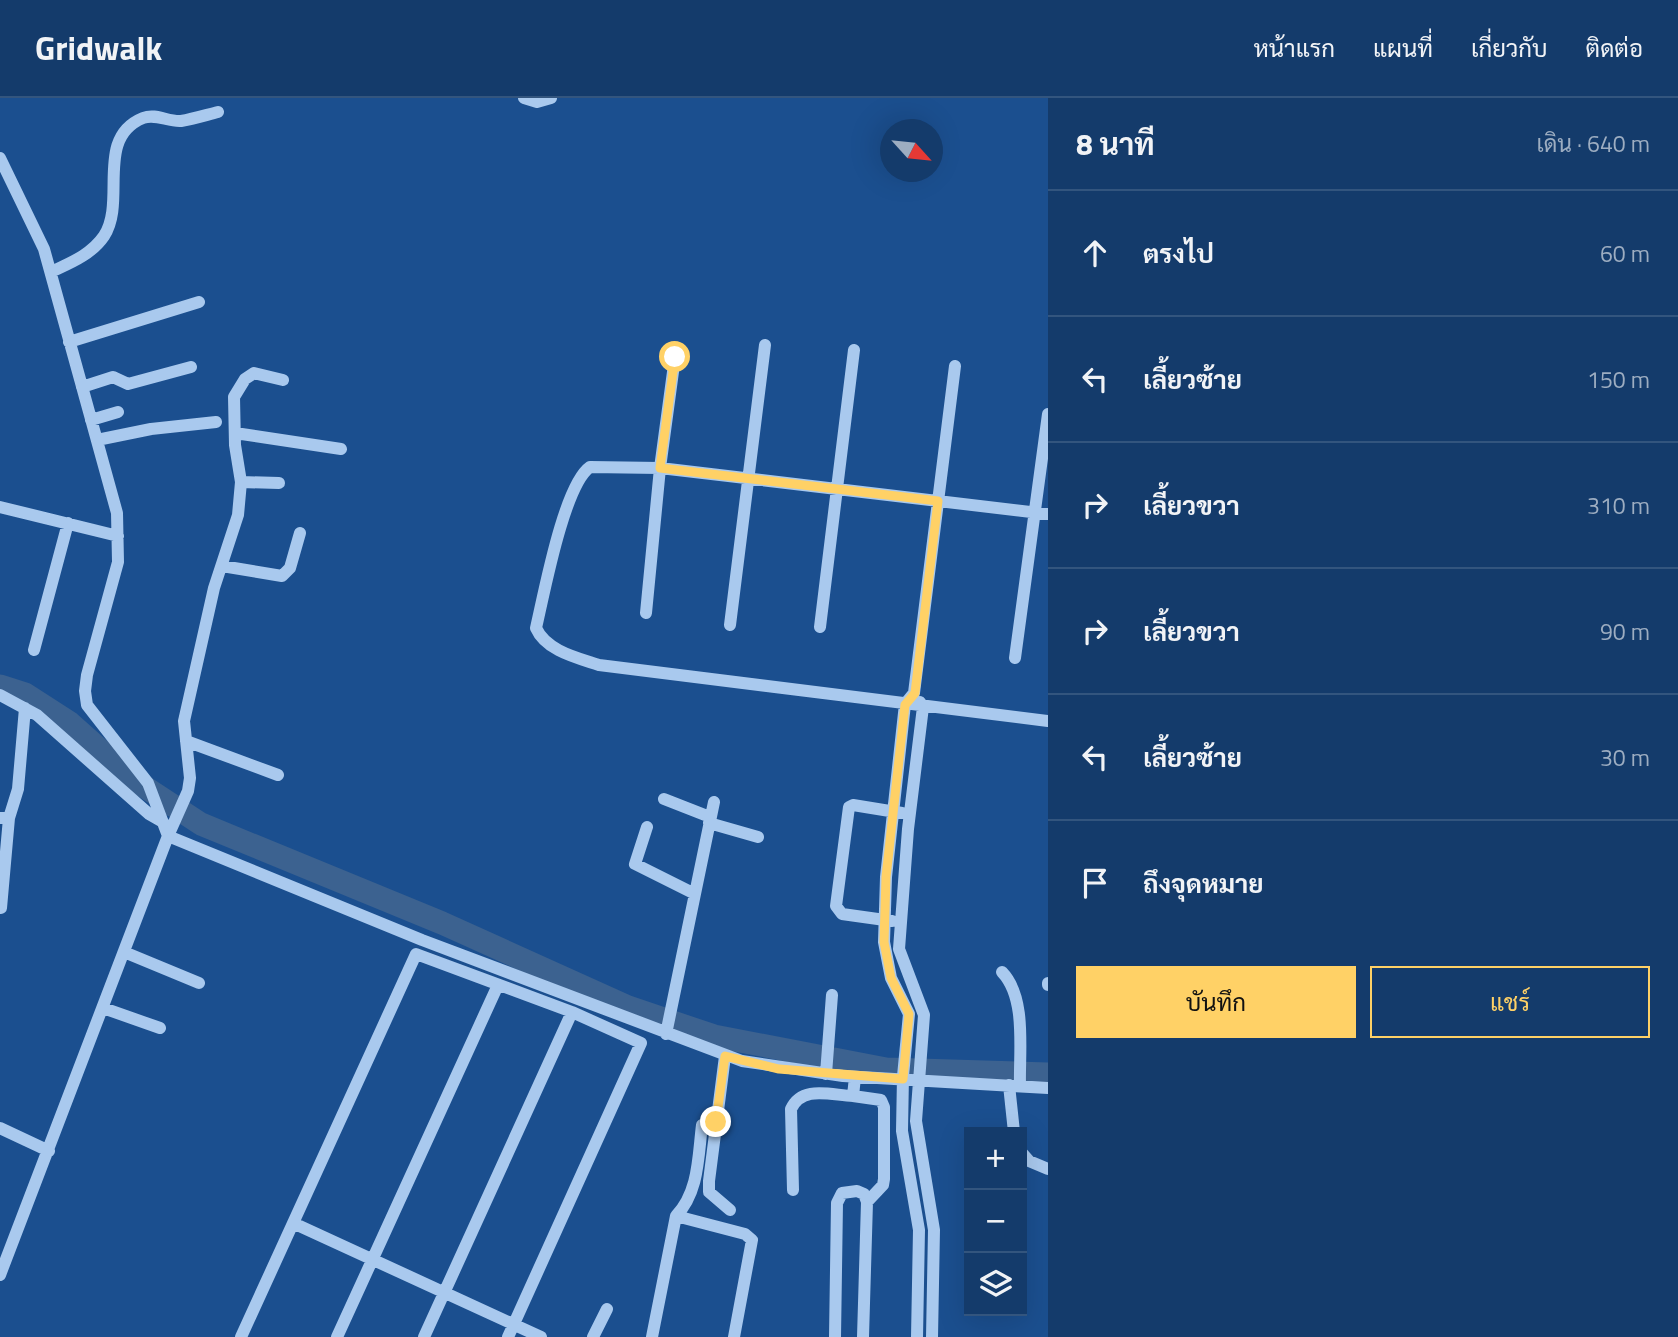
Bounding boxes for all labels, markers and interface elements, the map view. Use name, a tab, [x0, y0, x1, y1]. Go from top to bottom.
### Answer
text: Gridwalk	[35, 23, 162, 73]
text: หน้าแรก	[1254, 30, 1335, 66]
text: แผนที่	[1373, 30, 1433, 66]
text: เกี่ยวกับ	[1471, 30, 1548, 66]
text: ติดต่อ	[1586, 30, 1643, 66]
north arrow	[880, 119, 943, 182]
text: 8 นาที	[1076, 121, 1155, 167]
text: เดิน · 640 m	[1537, 126, 1650, 161]
icon: ahead	[1076, 234, 1114, 272]
text: ตรงไป	[1143, 234, 1214, 273]
text: 60 m	[1600, 236, 1650, 271]
route start	[659, 341, 690, 372]
icon: left	[1076, 360, 1114, 398]
text: เลี้ยวซ้าย	[1143, 360, 1242, 399]
text: 150 m	[1587, 362, 1650, 397]
icon: right	[1076, 486, 1114, 524]
text: เลี้ยวขวา	[1143, 486, 1240, 525]
text: 310 m	[1587, 488, 1650, 523]
icon: right	[1076, 612, 1114, 650]
text: เลี้ยวขวา	[1143, 612, 1240, 651]
text: 90 m	[1600, 614, 1650, 649]
icon: left	[1076, 738, 1114, 776]
text: เลี้ยวซ้าย	[1143, 738, 1242, 777]
text: 30 m	[1600, 740, 1650, 775]
icon: arrive	[1076, 864, 1114, 902]
text: ถึงจุดหมาย	[1143, 864, 1264, 903]
button: บันทึก	[1076, 966, 1356, 1038]
button: แชร์	[1370, 966, 1650, 1038]
route end	[700, 1106, 731, 1137]
map controls	[964, 1127, 1027, 1316]
button: +	[964, 1127, 1027, 1190]
button: −	[964, 1190, 1027, 1253]
button: layers	[964, 1253, 1027, 1316]

